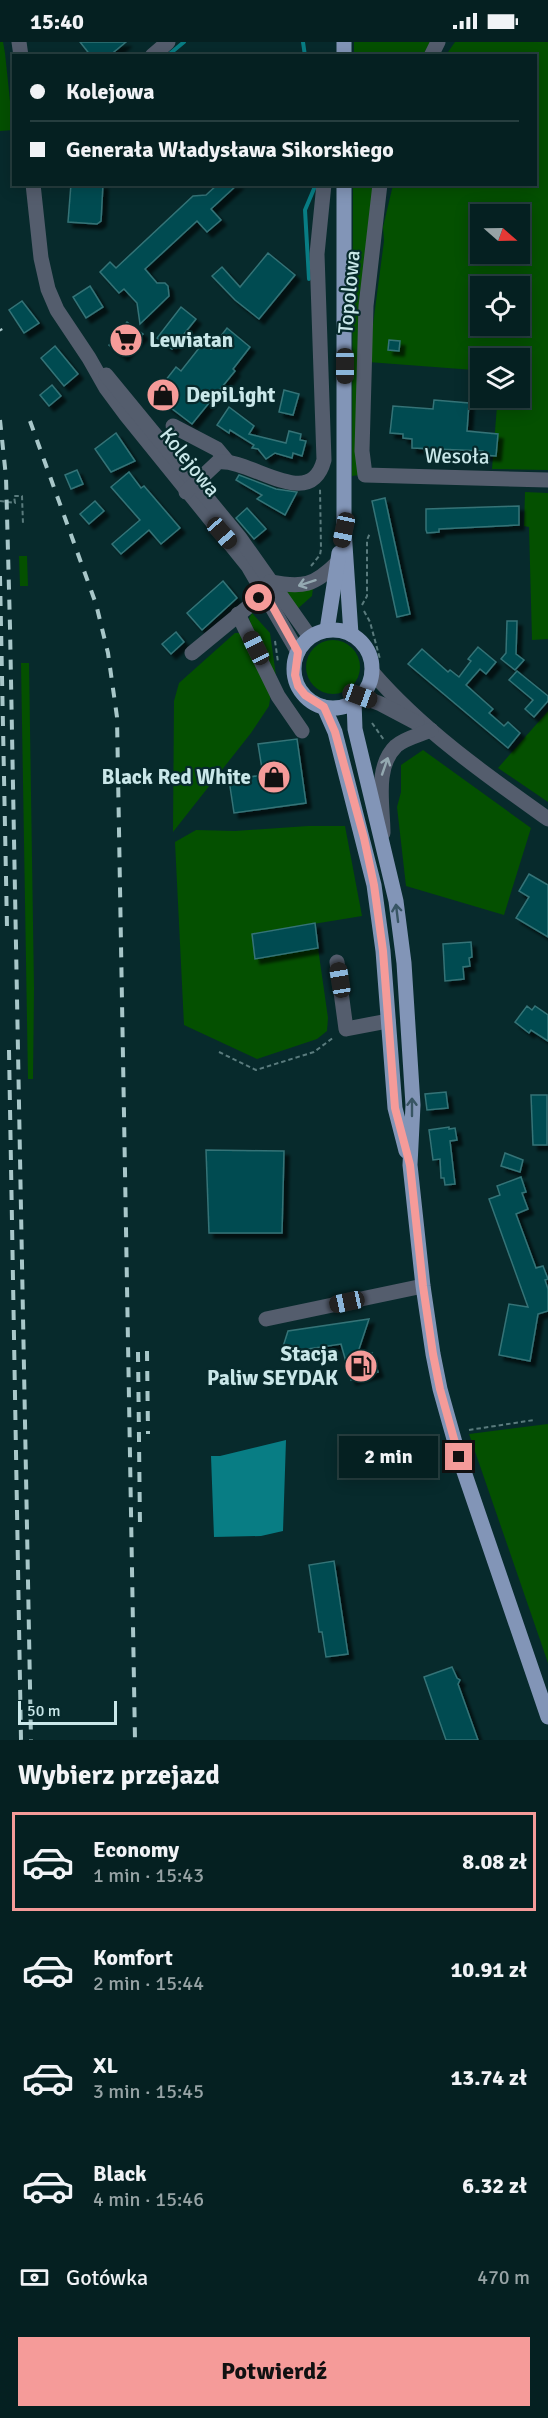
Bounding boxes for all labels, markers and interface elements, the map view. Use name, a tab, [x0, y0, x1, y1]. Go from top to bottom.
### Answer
text: 15:40	[30, 8, 84, 35]
text: Kolejowa	[66, 78, 154, 105]
text: Generała Władysława Sikorskiego	[66, 136, 394, 163]
north arrow	[470, 204, 530, 264]
map controls	[470, 204, 530, 408]
street label: Topolowa	[332, 249, 366, 335]
button: locate	[470, 276, 530, 336]
supermarket icon: Lewiatan	[108, 322, 144, 358]
place label: Lewiatan	[149, 327, 233, 353]
car	[336, 348, 354, 384]
button: layers	[470, 348, 530, 408]
shop icon: DepiLight	[145, 377, 181, 413]
place label: DepiLight	[186, 382, 276, 408]
street label: Kolejowa	[154, 422, 226, 502]
street label: Wesoła	[424, 442, 490, 470]
car	[331, 511, 357, 549]
car	[203, 514, 241, 552]
one-way arrow	[298, 578, 317, 589]
route start	[245, 584, 272, 611]
car	[240, 628, 272, 668]
car	[340, 681, 380, 711]
one-way arrow	[381, 757, 392, 776]
shop icon: Black Red White	[256, 759, 292, 795]
place label: Black Red White	[102, 764, 251, 790]
one-way arrow	[392, 903, 403, 923]
car	[328, 961, 352, 999]
one-way arrow	[406, 1097, 418, 1117]
car	[328, 1289, 366, 1315]
place label: Stacja Paliw SEYDAK	[207, 1341, 338, 1391]
fuel station icon: Stacja Paliw SEYDAK	[343, 1348, 379, 1384]
callout: 2 min	[339, 1436, 438, 1478]
route end	[445, 1443, 472, 1470]
text: 2 min	[364, 1444, 413, 1469]
scale bar	[18, 1698, 117, 1726]
text: 50 m	[27, 1701, 61, 1721]
text: Wybierz przejazd	[18, 1759, 220, 1792]
icon: car	[21, 1835, 75, 1889]
text: Economy	[93, 1836, 179, 1863]
text: 8.08 zł	[462, 1848, 527, 1875]
text: 1 min · 15:43	[93, 1863, 204, 1888]
icon: car	[21, 1943, 75, 1997]
text: Komfort	[93, 1944, 173, 1971]
text: 10.91 zł	[450, 1956, 527, 1983]
text: 2 min · 15:44	[93, 1971, 204, 1996]
icon: car	[21, 2051, 75, 2105]
text: XL	[93, 2052, 118, 2079]
text: 13.74 zł	[450, 2064, 527, 2091]
text: 3 min · 15:45	[93, 2079, 204, 2104]
icon: car	[21, 2159, 75, 2213]
text: Black	[93, 2160, 147, 2187]
text: 6.32 zł	[462, 2172, 527, 2199]
text: 4 min · 15:46	[93, 2187, 204, 2212]
icon: cash	[18, 2261, 51, 2294]
text: Gotówka	[66, 2264, 148, 2291]
text: 470 m	[477, 2265, 530, 2290]
button: Potwierdź	[18, 2337, 530, 2406]

